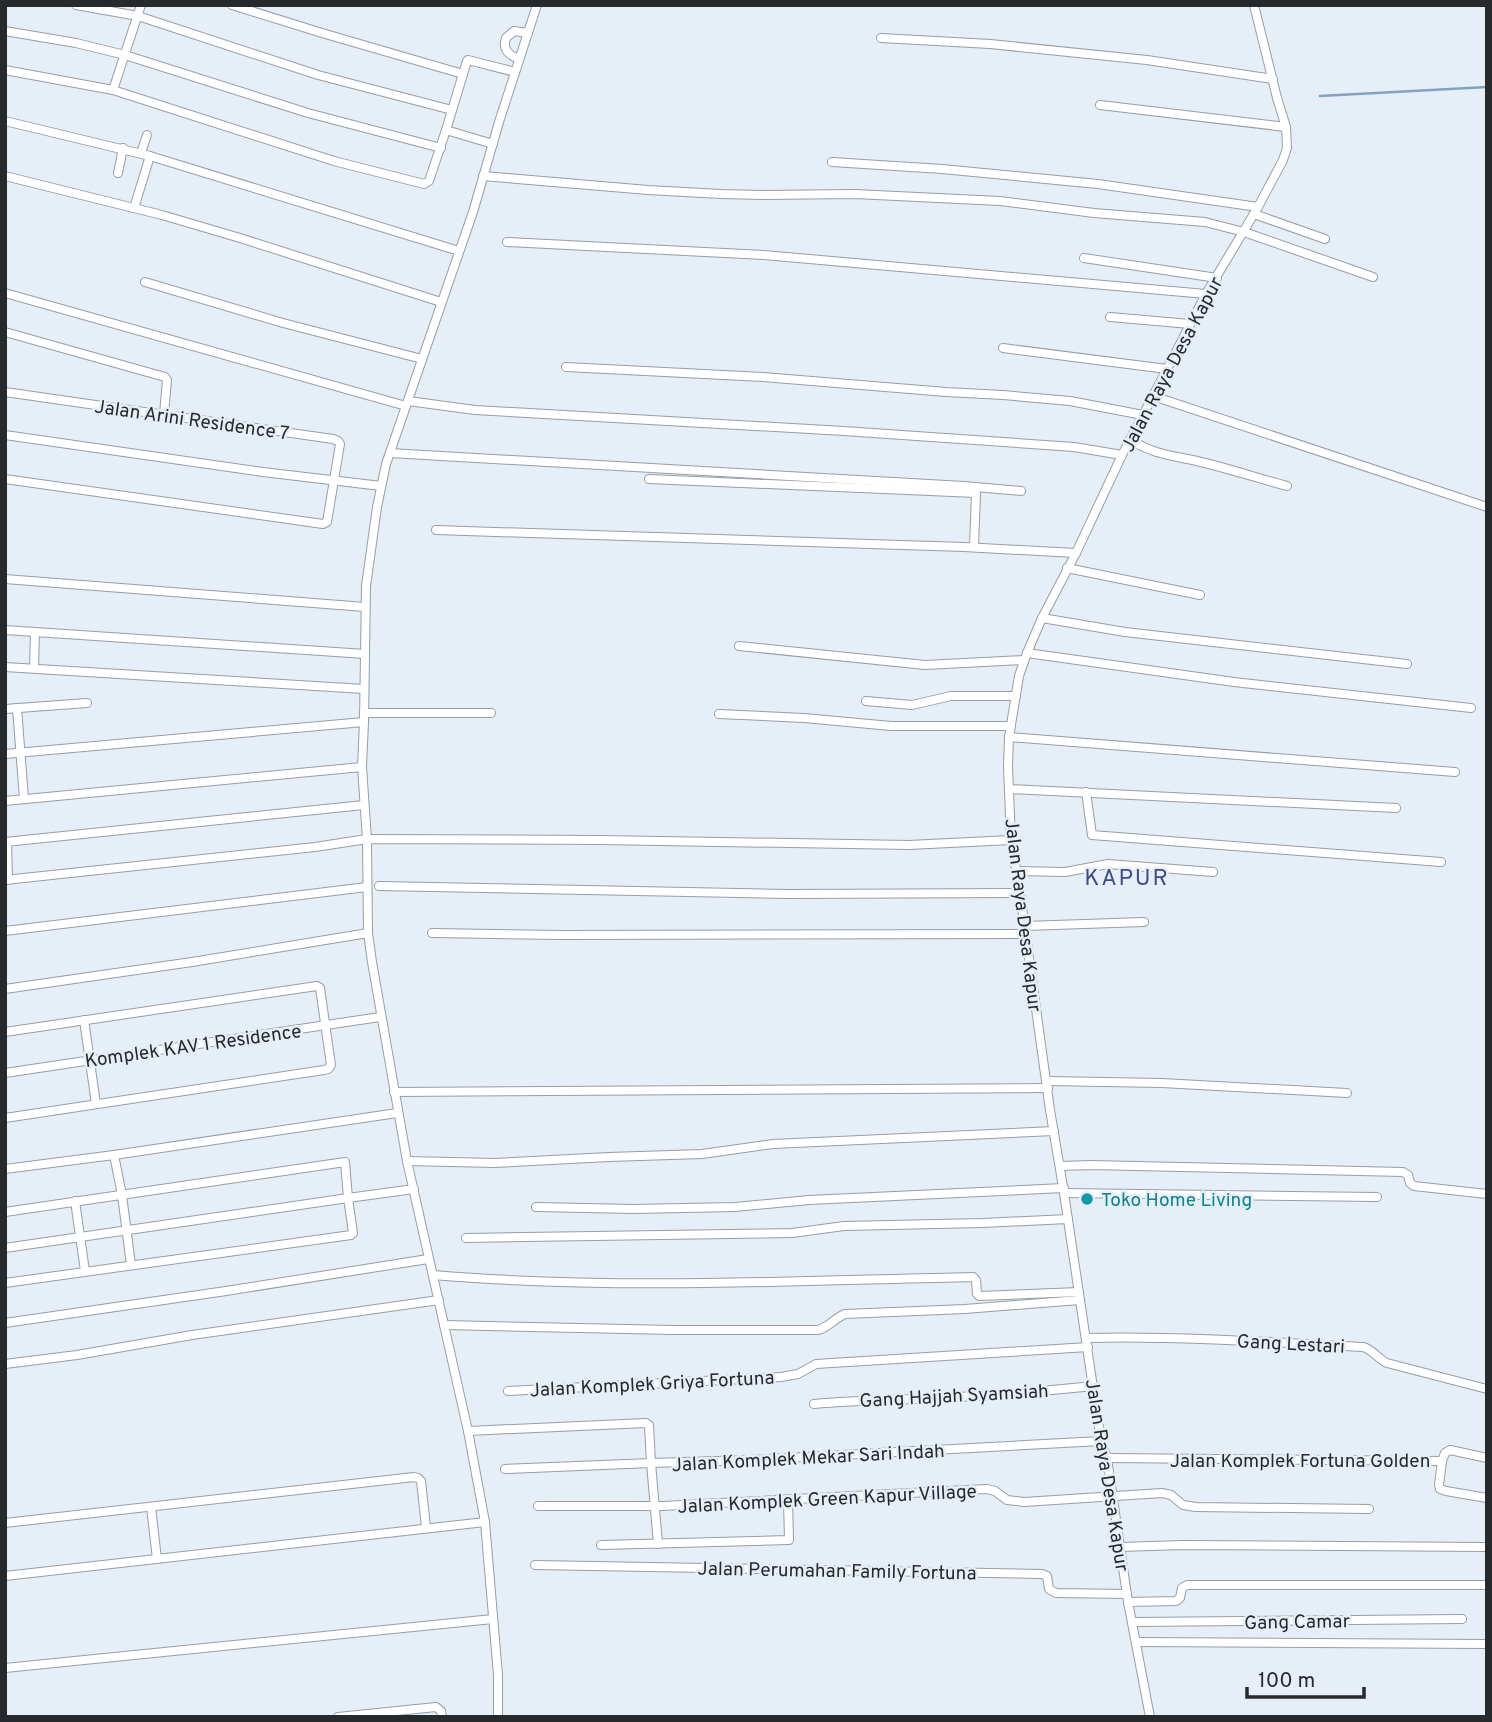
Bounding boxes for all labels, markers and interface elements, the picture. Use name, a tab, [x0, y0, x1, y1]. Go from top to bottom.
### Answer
street label: Jalan Raya Desa Kapur	[1116, 273, 1229, 457]
street label: Jalan Arini Residence 7	[93, 395, 291, 447]
street label: Jalan Raya Desa Kapur	[998, 817, 1046, 1014]
district label: KAPUR	[1084, 865, 1170, 894]
street label: Komplek KAV 1 Residence	[83, 1020, 303, 1074]
place label: Toko Home Living	[1101, 1189, 1252, 1213]
marker: Toko Home Living	[1079, 1191, 1095, 1207]
street label: Gang Lestari	[1236, 1330, 1346, 1360]
street label: Jalan Komplek Griya Fortuna	[529, 1367, 775, 1403]
street label: Jalan Raya Desa Kapur	[1079, 1377, 1133, 1574]
street label: Gang Hajjah Syamsiah	[859, 1380, 1049, 1414]
street label: Jalan Komplek Mekar Sari Indah	[671, 1440, 945, 1478]
street label: Jalan Komplek Fortuna Golden	[1170, 1450, 1430, 1474]
street label: Jalan Komplek Green Kapur Village	[677, 1480, 977, 1520]
street label: Jalan Perumahan Family Fortuna	[697, 1558, 977, 1586]
street label: Gang Camar	[1244, 1610, 1351, 1636]
scale bar	[1247, 1656, 1364, 1700]
text: 100 m	[1258, 1668, 1315, 1695]

